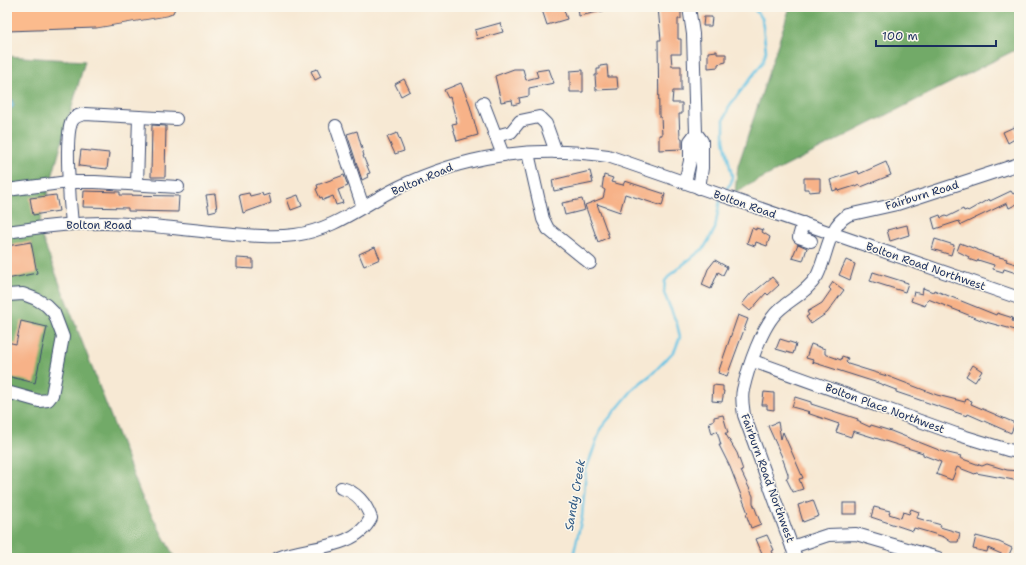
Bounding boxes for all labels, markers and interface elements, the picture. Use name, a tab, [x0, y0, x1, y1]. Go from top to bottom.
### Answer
scale bar	[876, 22, 996, 48]
text: 100 m	[882, 28, 918, 44]
street label: Bolton Road	[389, 160, 455, 199]
street label: Fairburn Road	[884, 177, 961, 214]
street label: Bolton Road	[711, 187, 778, 222]
street label: Bolton Road	[66, 218, 132, 233]
street label: Bolton Road Northwest	[864, 239, 988, 294]
street label: Bolton Place Northwest	[823, 380, 947, 437]
street label: Fairburn Road Northwest	[737, 412, 798, 545]
water label: Sandy Creek	[561, 458, 589, 532]

